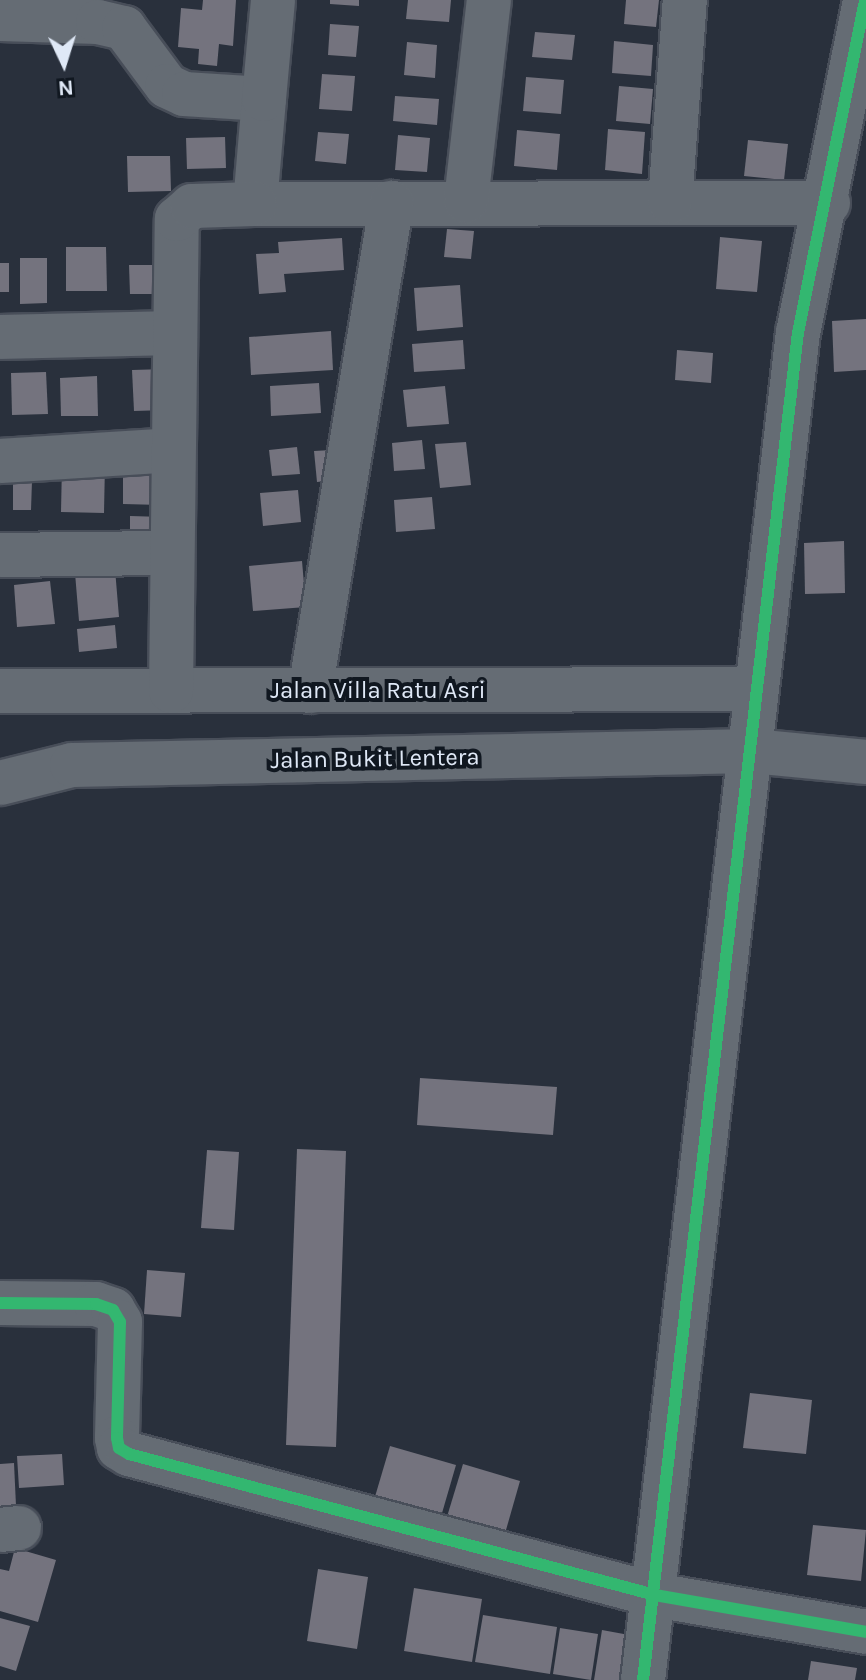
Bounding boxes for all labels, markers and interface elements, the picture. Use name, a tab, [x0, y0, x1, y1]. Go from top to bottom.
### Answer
north arrow	[24, 24, 104, 104]
text: N	[57, 74, 74, 101]
street label: Jalan Villa Ratu Asri	[270, 677, 486, 705]
street label: Jalan Bukit Lentera	[270, 743, 480, 775]

